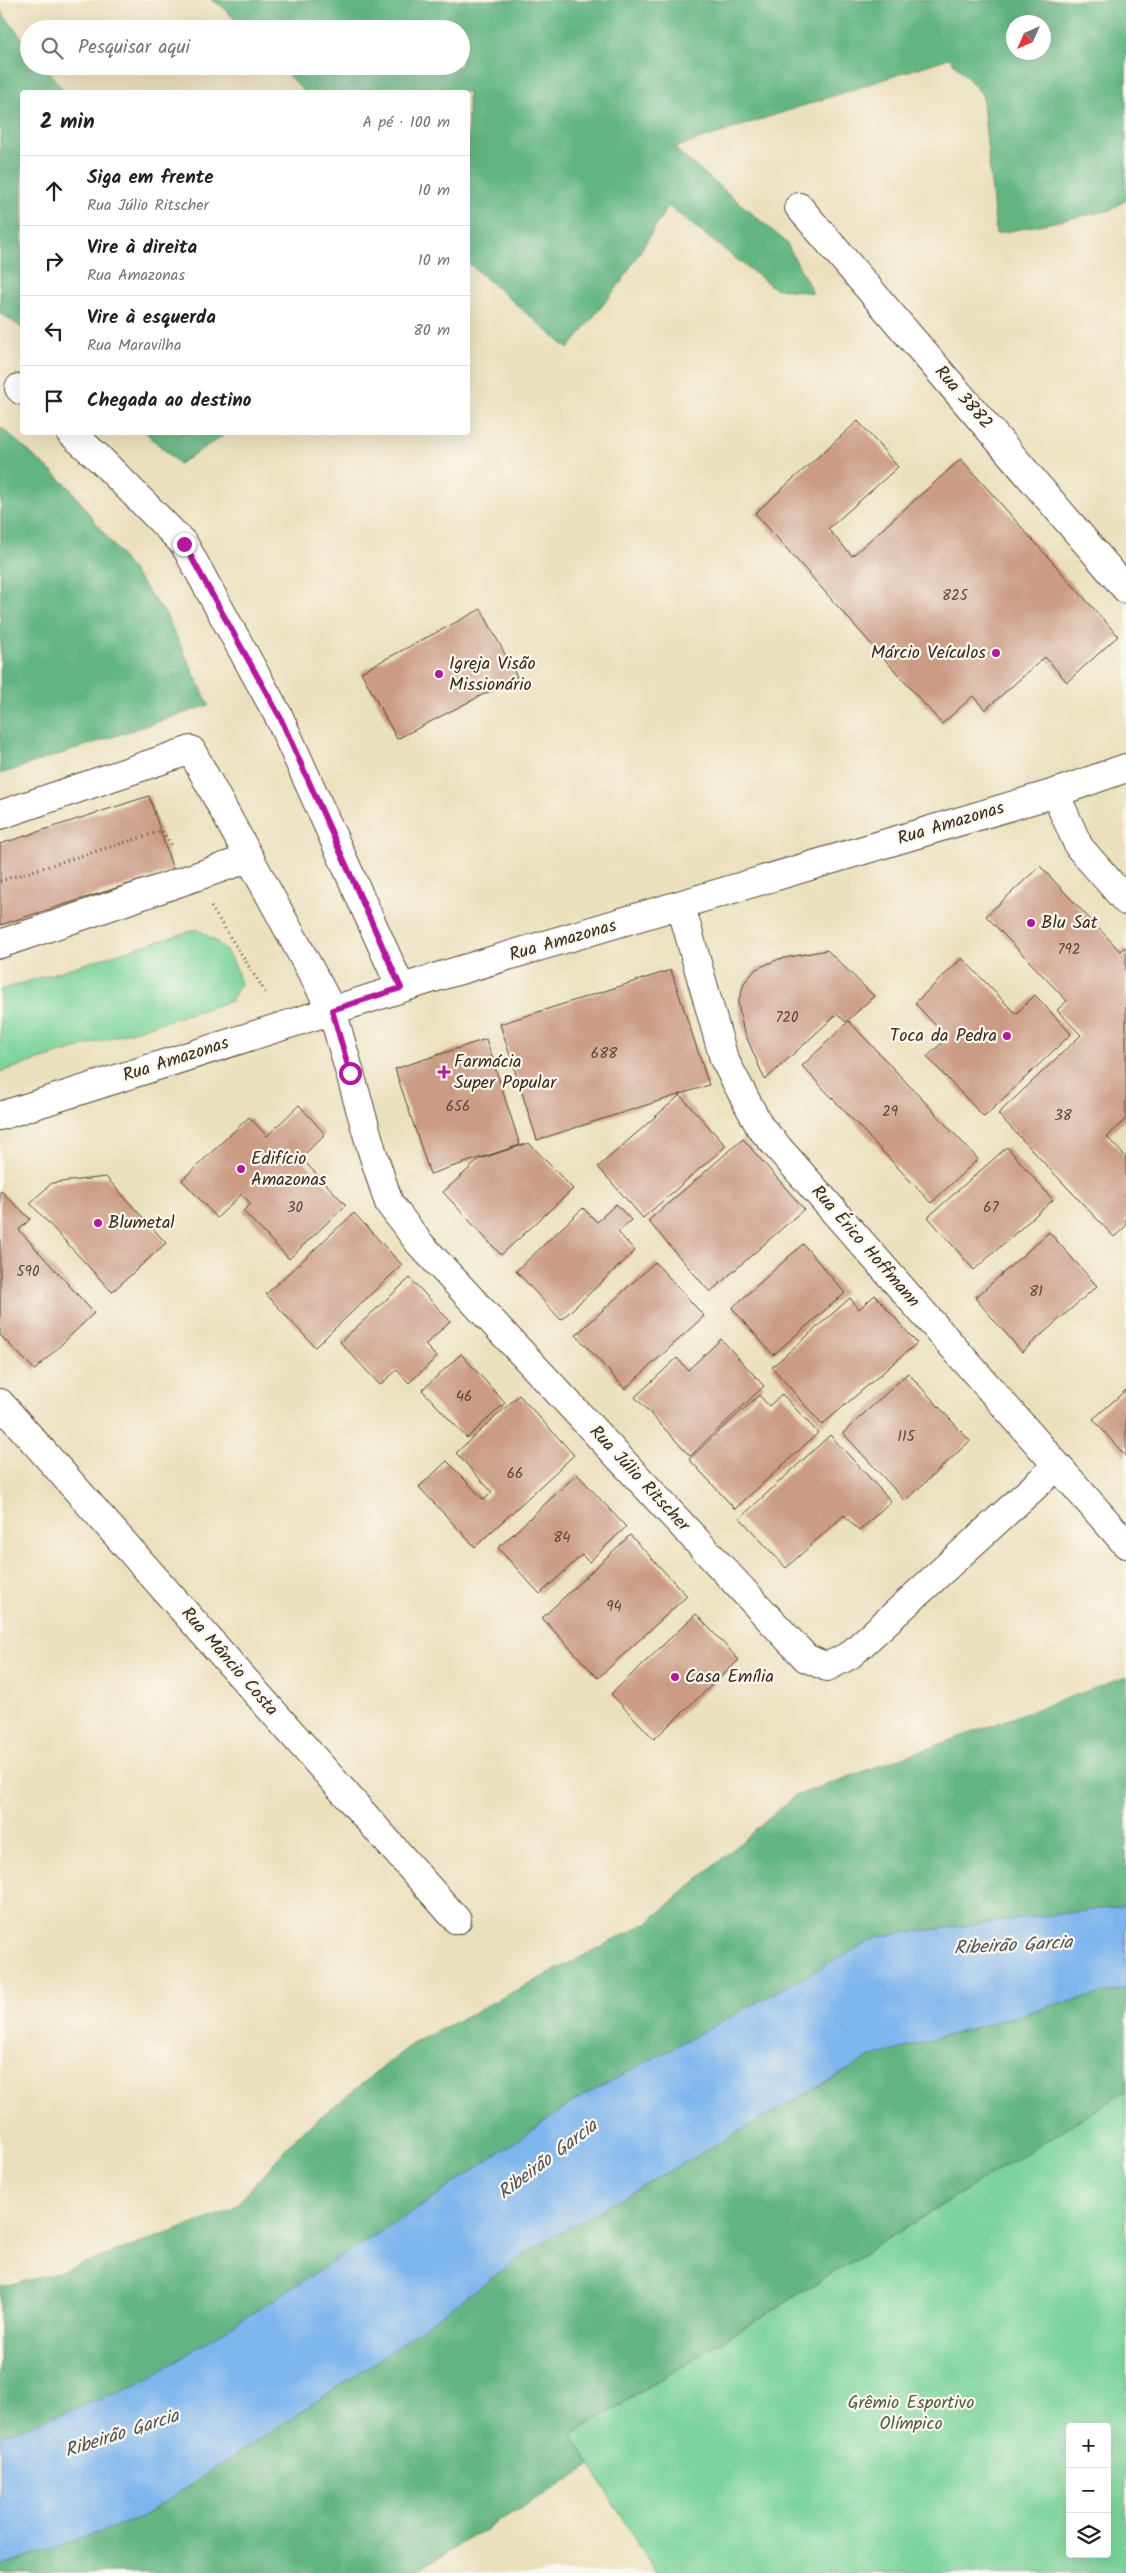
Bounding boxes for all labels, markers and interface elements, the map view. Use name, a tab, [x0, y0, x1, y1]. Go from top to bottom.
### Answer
north arrow	[1006, 15, 1051, 60]
search box	[20, 20, 470, 75]
text: Pesquisar aqui	[78, 33, 190, 63]
icon: search	[38, 34, 66, 62]
text: 2 min	[40, 106, 95, 139]
text: A pé · 100 m	[362, 110, 450, 135]
text: Siga em frente	[87, 163, 214, 193]
icon: ahead	[40, 177, 68, 205]
text: 10 m	[418, 178, 450, 203]
text: Rua Júlio Ritscher	[87, 193, 209, 218]
text: Vire à direita	[87, 233, 197, 263]
icon: right	[40, 247, 68, 275]
text: 10 m	[418, 248, 450, 273]
text: Rua Amazonas	[87, 263, 185, 288]
text: Vire à esquerda	[87, 303, 216, 333]
icon: left	[40, 317, 68, 345]
text: 80 m	[413, 318, 450, 343]
text: Rua Maravilha	[87, 333, 181, 358]
street label: Rua 3882	[927, 359, 999, 437]
text: Chegada ao destino	[87, 386, 252, 416]
icon: arrive	[40, 387, 68, 415]
route end	[173, 533, 196, 556]
house number: 825	[942, 584, 969, 608]
place label: Márcio Veículos	[871, 639, 986, 668]
marker: Márcio Veículos	[990, 647, 1002, 659]
place label: Igreja Visão Missionário	[449, 650, 536, 700]
marker: Igreja Visão Missionário	[433, 668, 445, 680]
street label: Rua Amazonas	[894, 794, 1008, 854]
place label: Blu Sat	[1041, 909, 1099, 938]
street label: Rua Amazonas	[506, 912, 620, 970]
marker: Blu Sat	[1025, 917, 1037, 929]
house number: 792	[1058, 938, 1080, 962]
house number: 720	[775, 1006, 799, 1030]
place label: Toca da Pedra	[890, 1022, 997, 1051]
street label: Rua Amazonas	[119, 1029, 233, 1091]
marker: Toca da Pedra	[1001, 1030, 1013, 1042]
house number: 688	[591, 1042, 618, 1066]
place label: Farmácia Super Popular	[454, 1048, 557, 1098]
route start	[339, 1062, 362, 1085]
marker: Farmácia Super Popular	[438, 1066, 450, 1078]
house number: 656	[446, 1095, 470, 1119]
house number: 29	[882, 1100, 899, 1124]
house number: 38	[1054, 1104, 1073, 1128]
place label: Edifício Amazonas	[251, 1145, 327, 1195]
marker: Edifício Amazonas	[235, 1163, 247, 1175]
street label: Rua Érico Hoffmann	[803, 1179, 927, 1315]
house number: 30	[287, 1196, 304, 1220]
house number: 67	[983, 1196, 1000, 1220]
place label: Blumetal	[108, 1209, 175, 1238]
marker: Blumetal	[92, 1217, 104, 1229]
house number: 590	[17, 1260, 40, 1284]
house number: 81	[1029, 1280, 1043, 1304]
house number: 46	[456, 1385, 472, 1409]
street label: Rua Júlio Ritscher	[582, 1419, 697, 1540]
house number: 115	[897, 1425, 916, 1449]
house number: 66	[507, 1462, 523, 1486]
house number: 84	[553, 1526, 571, 1550]
house number: 94	[606, 1595, 622, 1619]
street label: Rua Mâncio Costa	[173, 1601, 285, 1723]
place label: Casa Emília	[685, 1663, 774, 1692]
marker: Casa Emília	[669, 1671, 681, 1683]
water label: Ribeirão Garcia	[953, 1928, 1074, 1964]
water label: Ribeirão Garcia	[492, 2112, 605, 2208]
park label: Grêmio Esportivo Olímpico	[848, 2389, 974, 2439]
water label: Ribeirão Garcia	[61, 2401, 184, 2467]
map controls	[1066, 2423, 1111, 2558]
button: +	[1066, 2423, 1111, 2468]
button: −	[1066, 2468, 1111, 2513]
button: layers	[1066, 2513, 1111, 2558]

